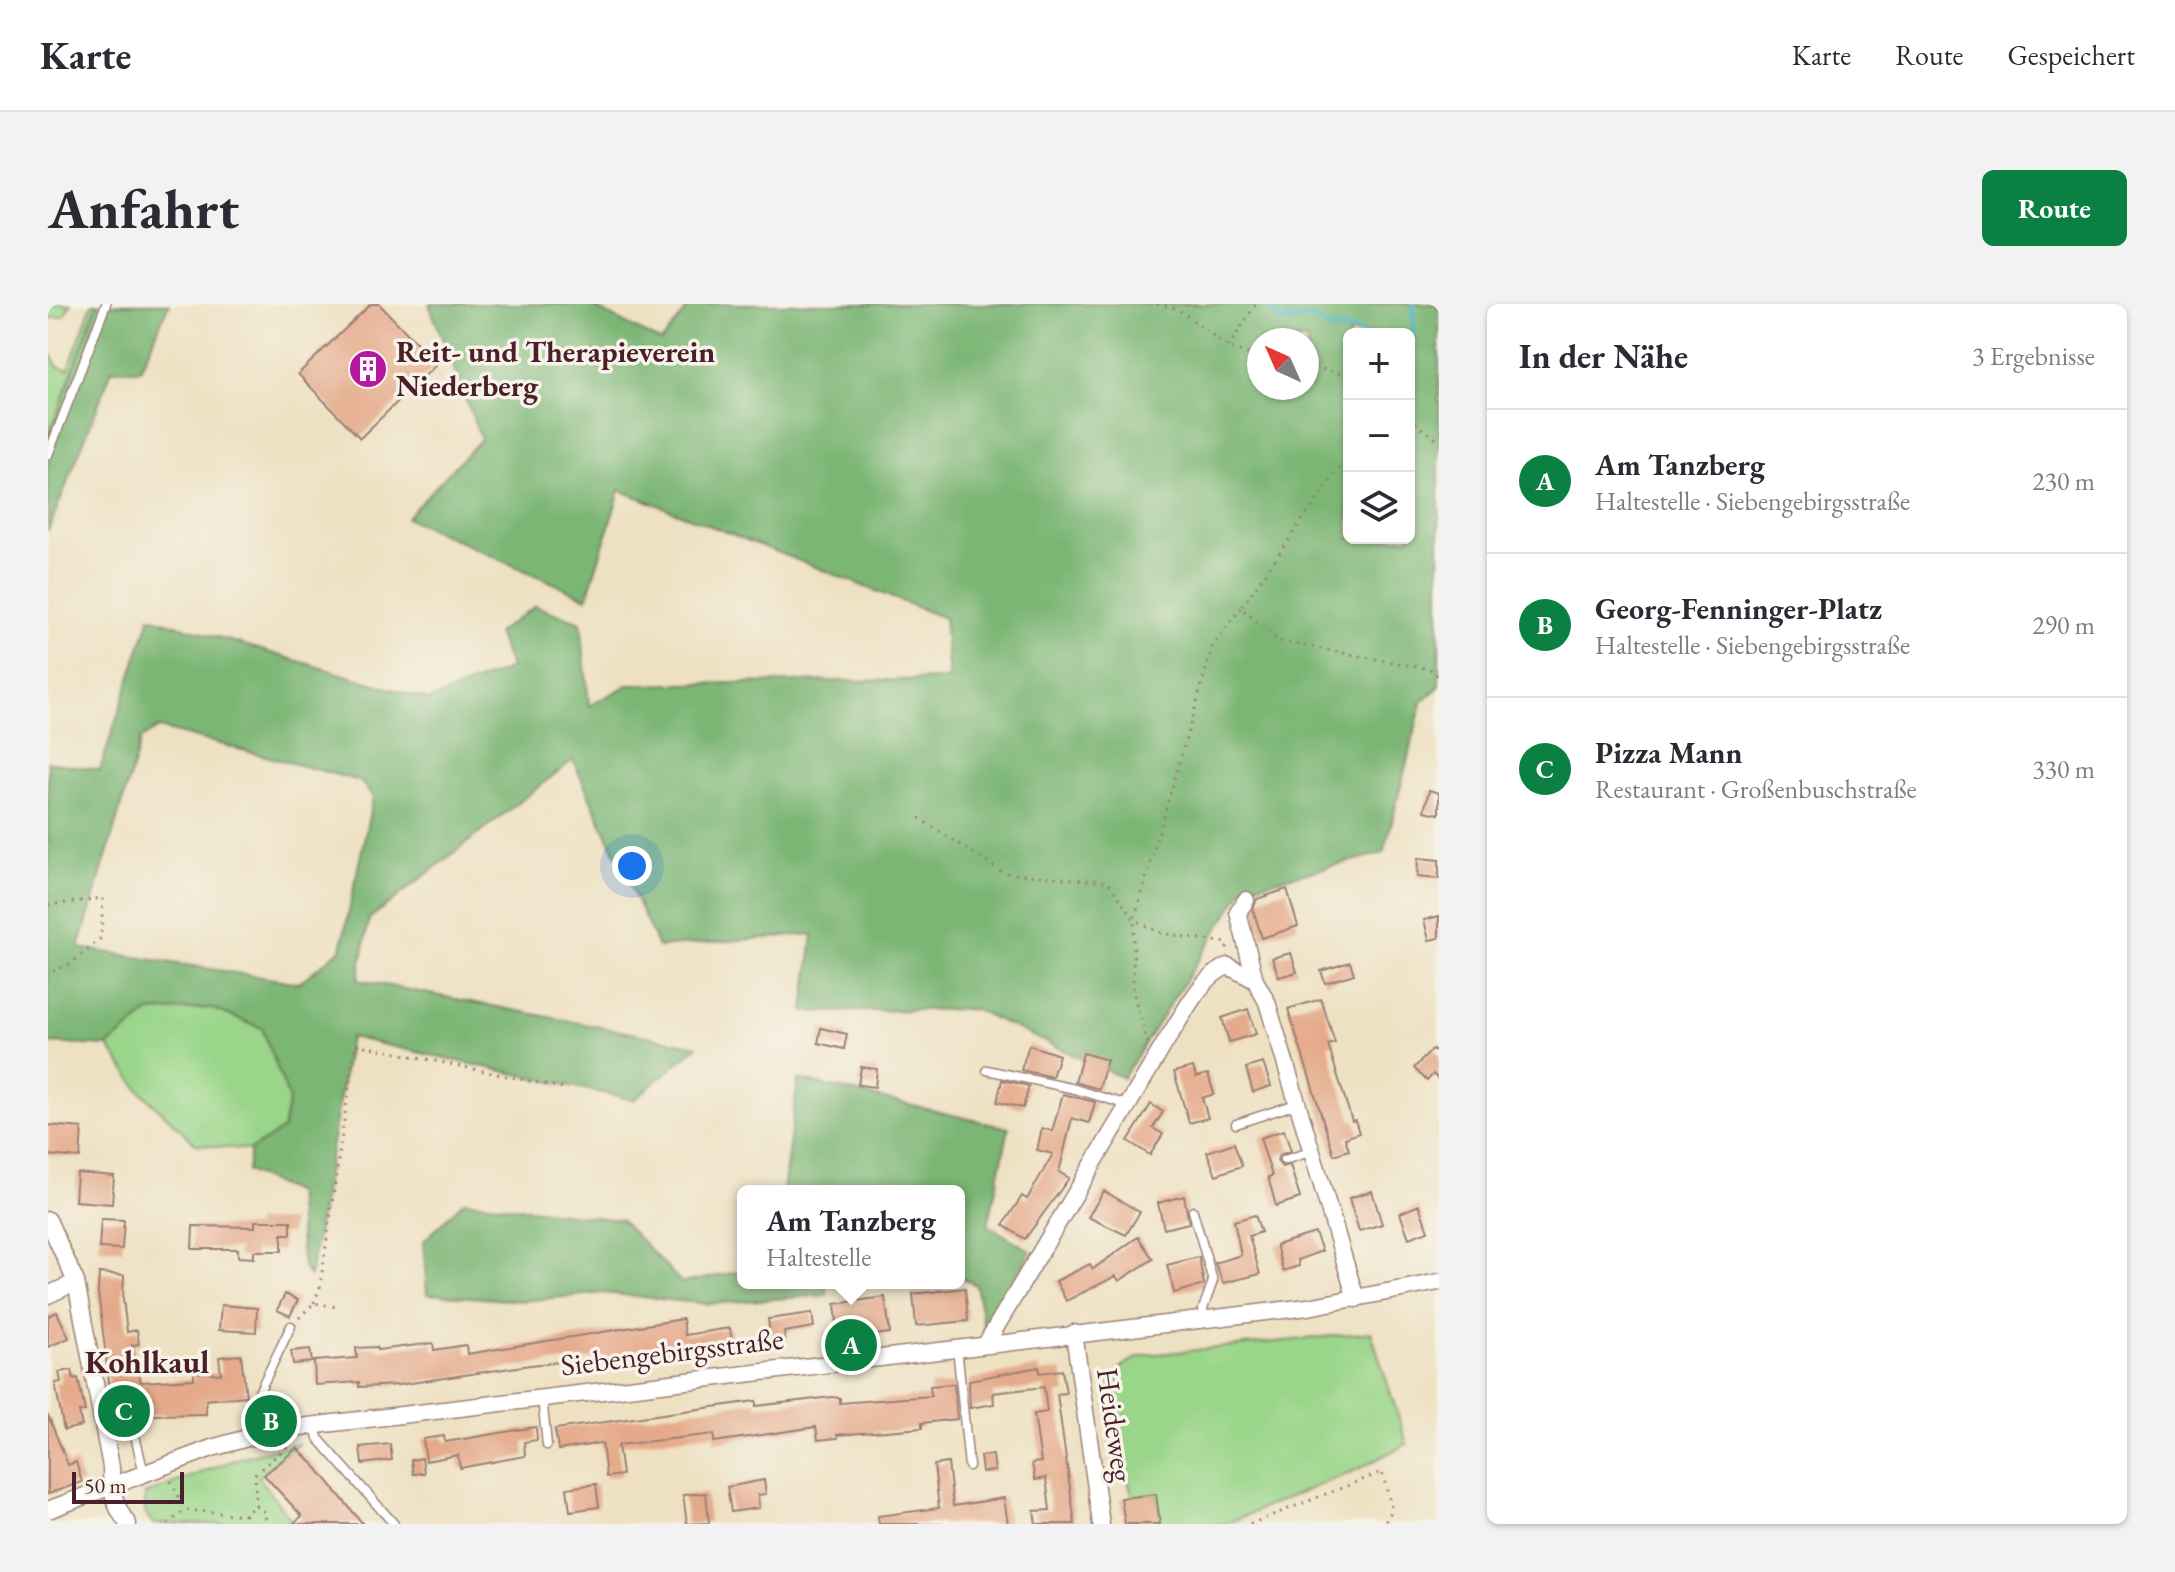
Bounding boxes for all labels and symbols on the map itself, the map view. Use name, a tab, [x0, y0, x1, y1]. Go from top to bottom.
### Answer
north arrow	[1247, 328, 1319, 400]
place label: Reit- und Therapieverein Niederberg	[396, 332, 715, 405]
building icon: Reit- und Therapieverein Niederberg	[347, 348, 389, 390]
your location	[612, 846, 652, 886]
pin: A	[825, 1315, 877, 1375]
street label: Siebengebirgsstraße	[558, 1318, 786, 1385]
district label: Kohlkaul	[85, 1341, 209, 1383]
street label: Heideweg	[1088, 1365, 1143, 1485]
pin: C	[98, 1381, 150, 1441]
pin: B	[245, 1391, 297, 1451]
scale bar	[72, 1468, 184, 1504]

